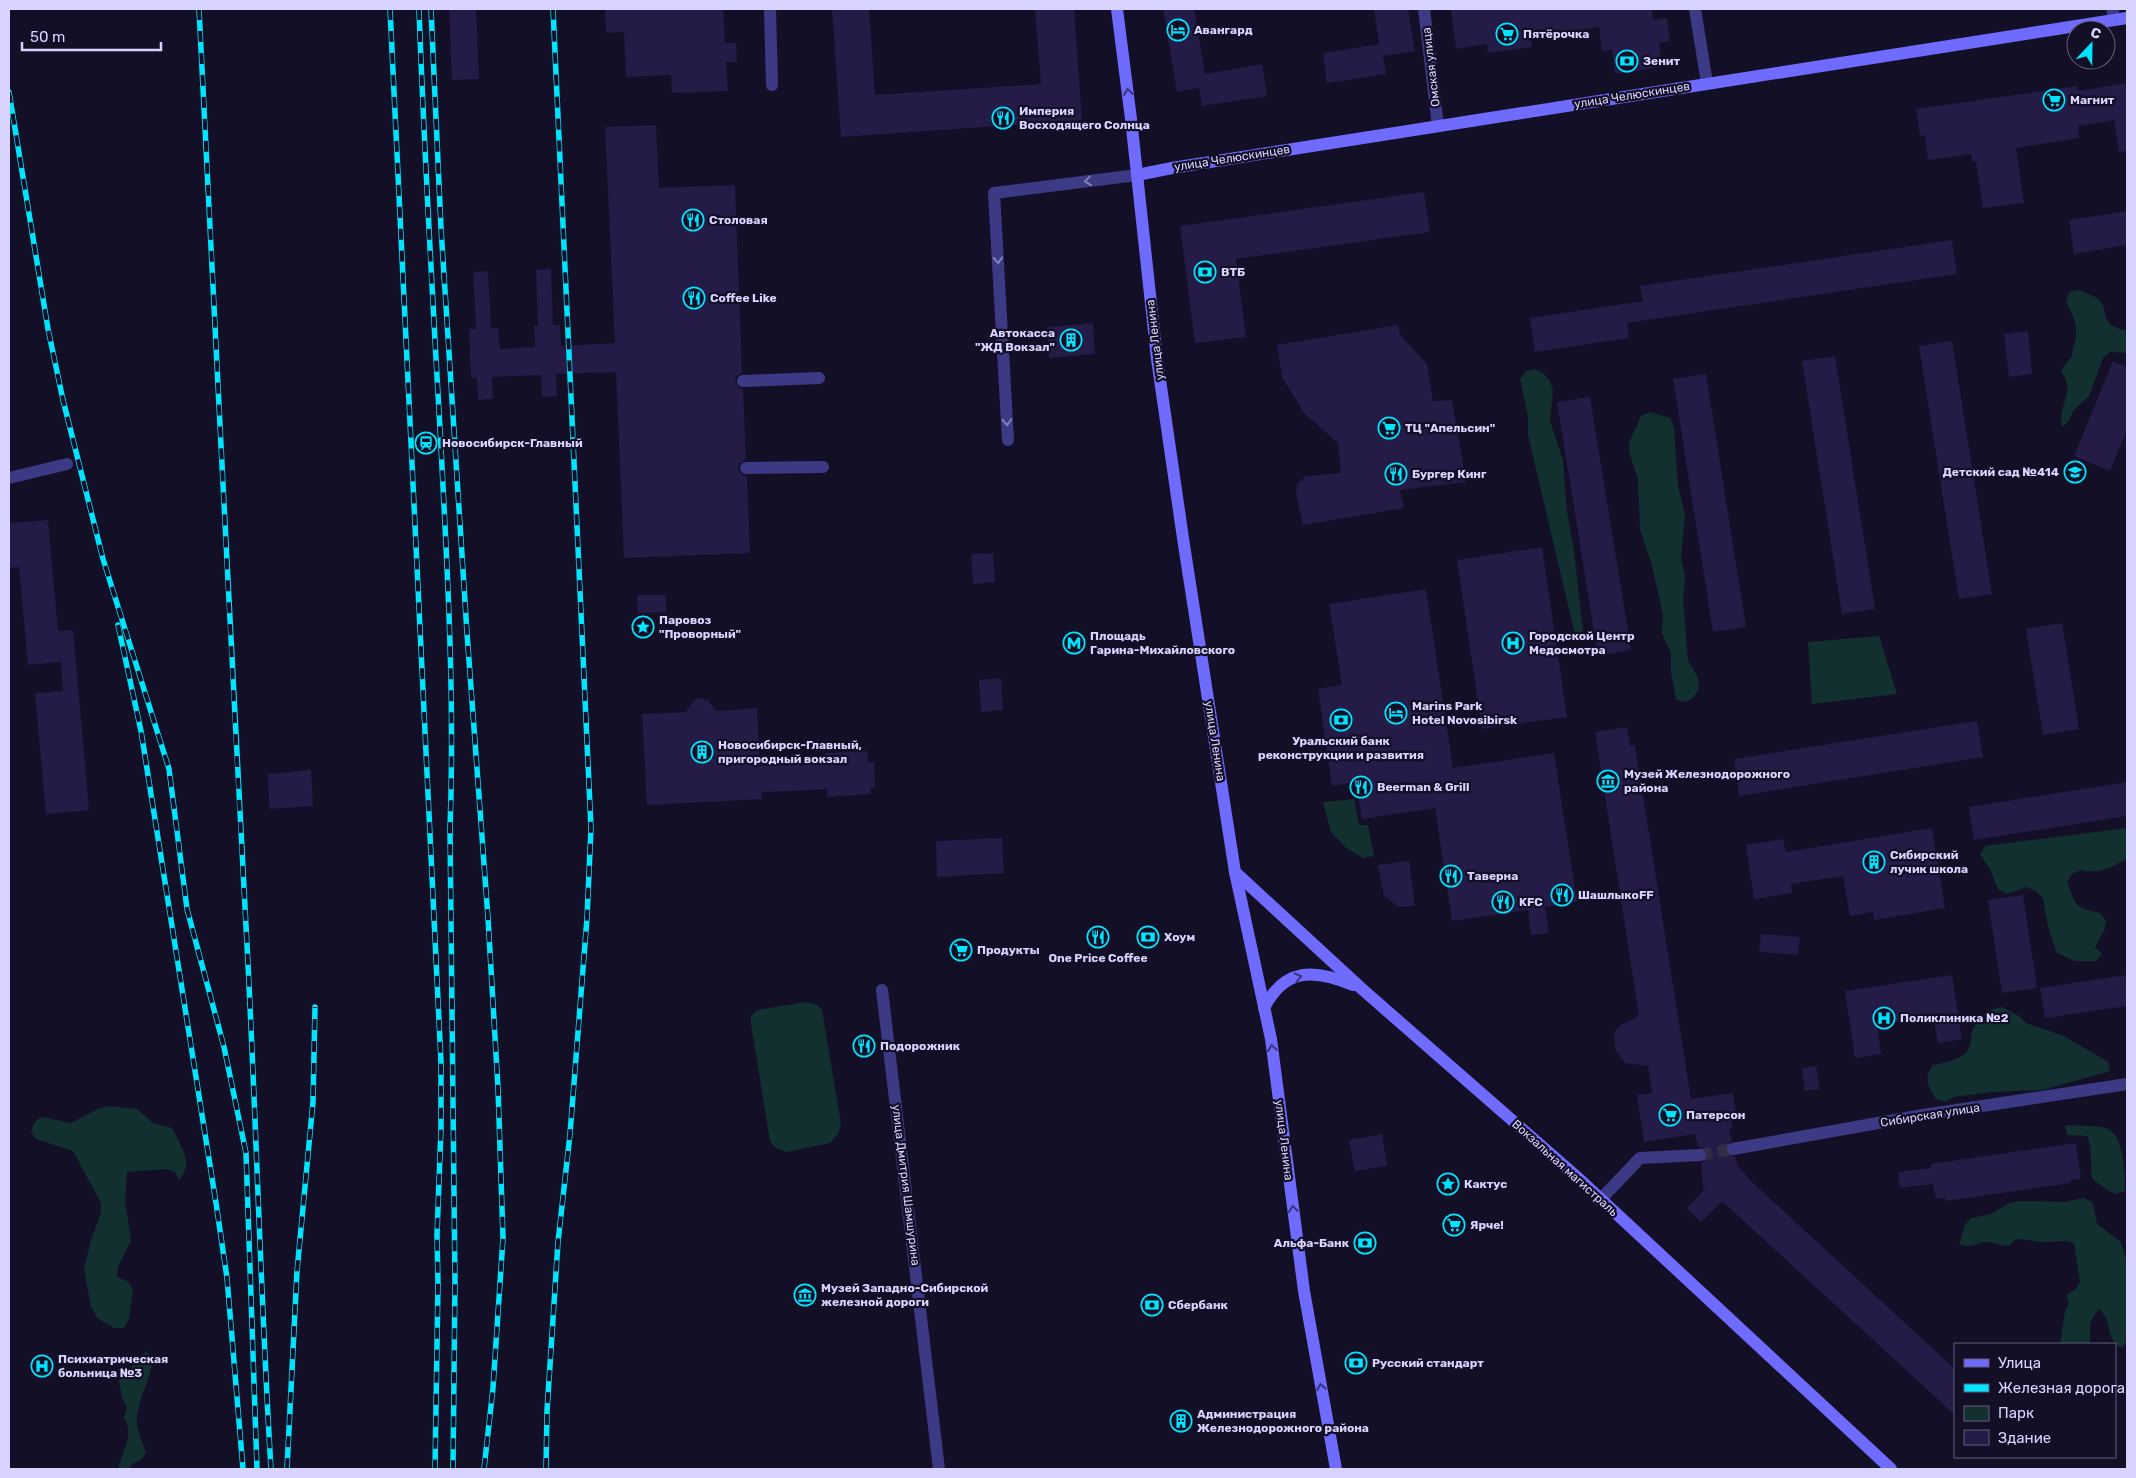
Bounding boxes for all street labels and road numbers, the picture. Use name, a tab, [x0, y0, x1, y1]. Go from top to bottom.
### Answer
street label: Омская улица	[1419, 26, 1443, 108]
street label: улица Челюскинцев	[1573, 79, 1691, 111]
street label: улица Челюскинцев	[1173, 142, 1291, 174]
street label: улица Ленина	[1143, 299, 1167, 381]
street label: улица Ленина	[1202, 700, 1228, 782]
street label: улица Ленина	[1272, 1099, 1296, 1181]
street label: Сибирская улица	[1879, 1100, 1981, 1130]
street label: улица Дмитрия Шамшурина	[889, 1104, 923, 1266]
street label: Вокзальная магистраль	[1509, 1117, 1621, 1219]

